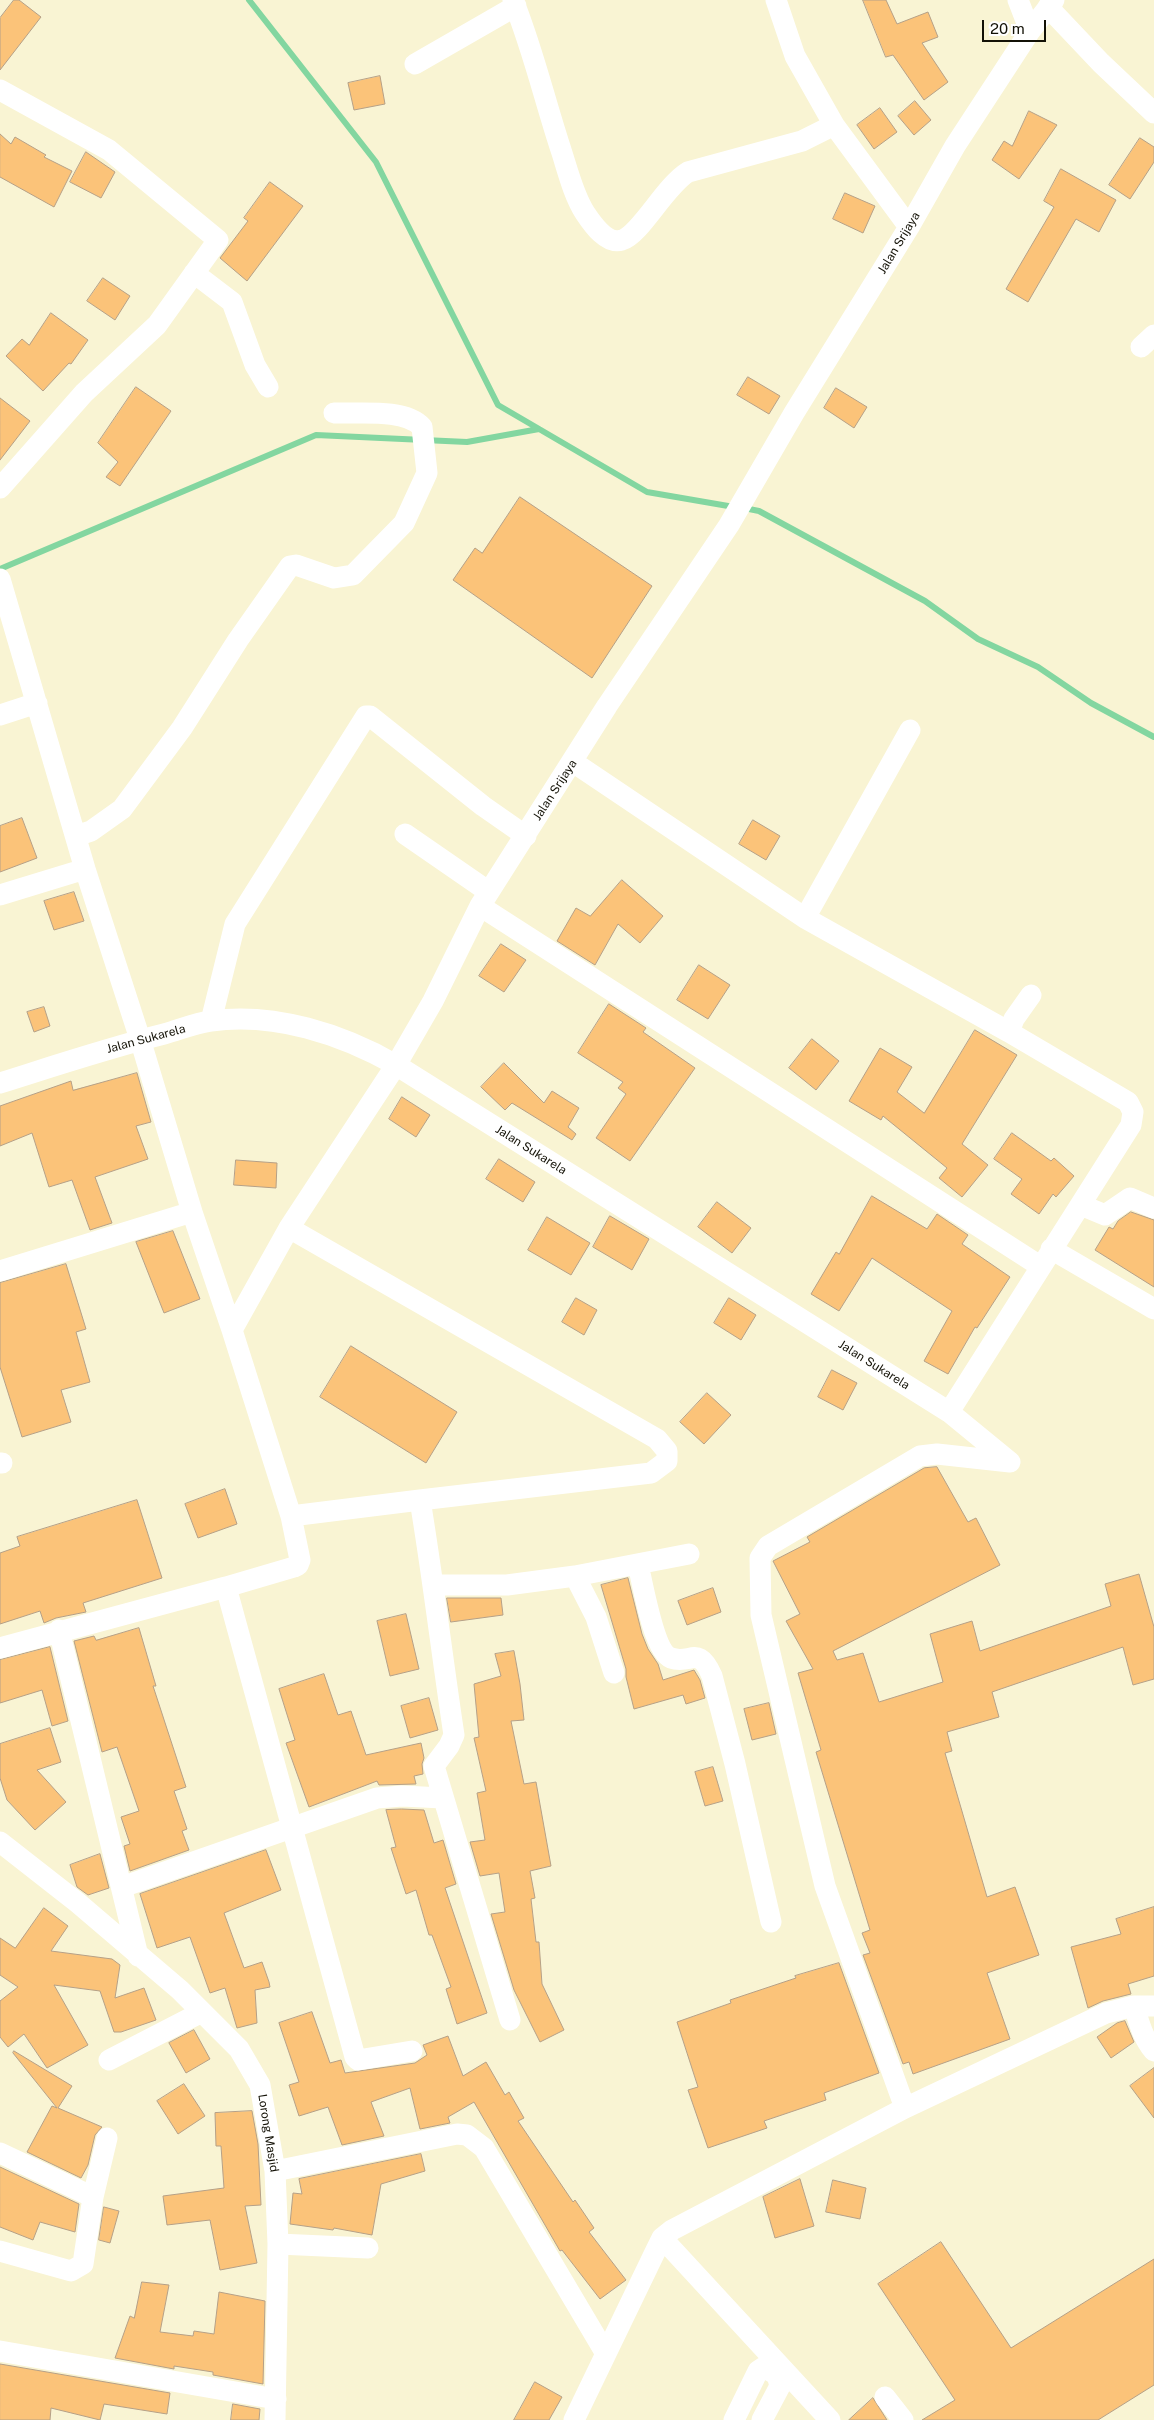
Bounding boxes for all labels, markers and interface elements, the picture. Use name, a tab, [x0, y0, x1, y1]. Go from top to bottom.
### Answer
scale bar	[984, 10, 1048, 42]
text: 20 m	[990, 20, 1025, 37]
street label: Jalan Srijaya	[875, 209, 923, 277]
street label: Jalan Srijaya	[530, 757, 580, 823]
street label: Jalan Sukarela	[105, 1022, 187, 1056]
street label: Jalan Sukarela	[493, 1122, 569, 1178]
street label: Jalan Sukarela	[836, 1337, 912, 1393]
street label: Lorong Masjid	[255, 2093, 281, 2173]

